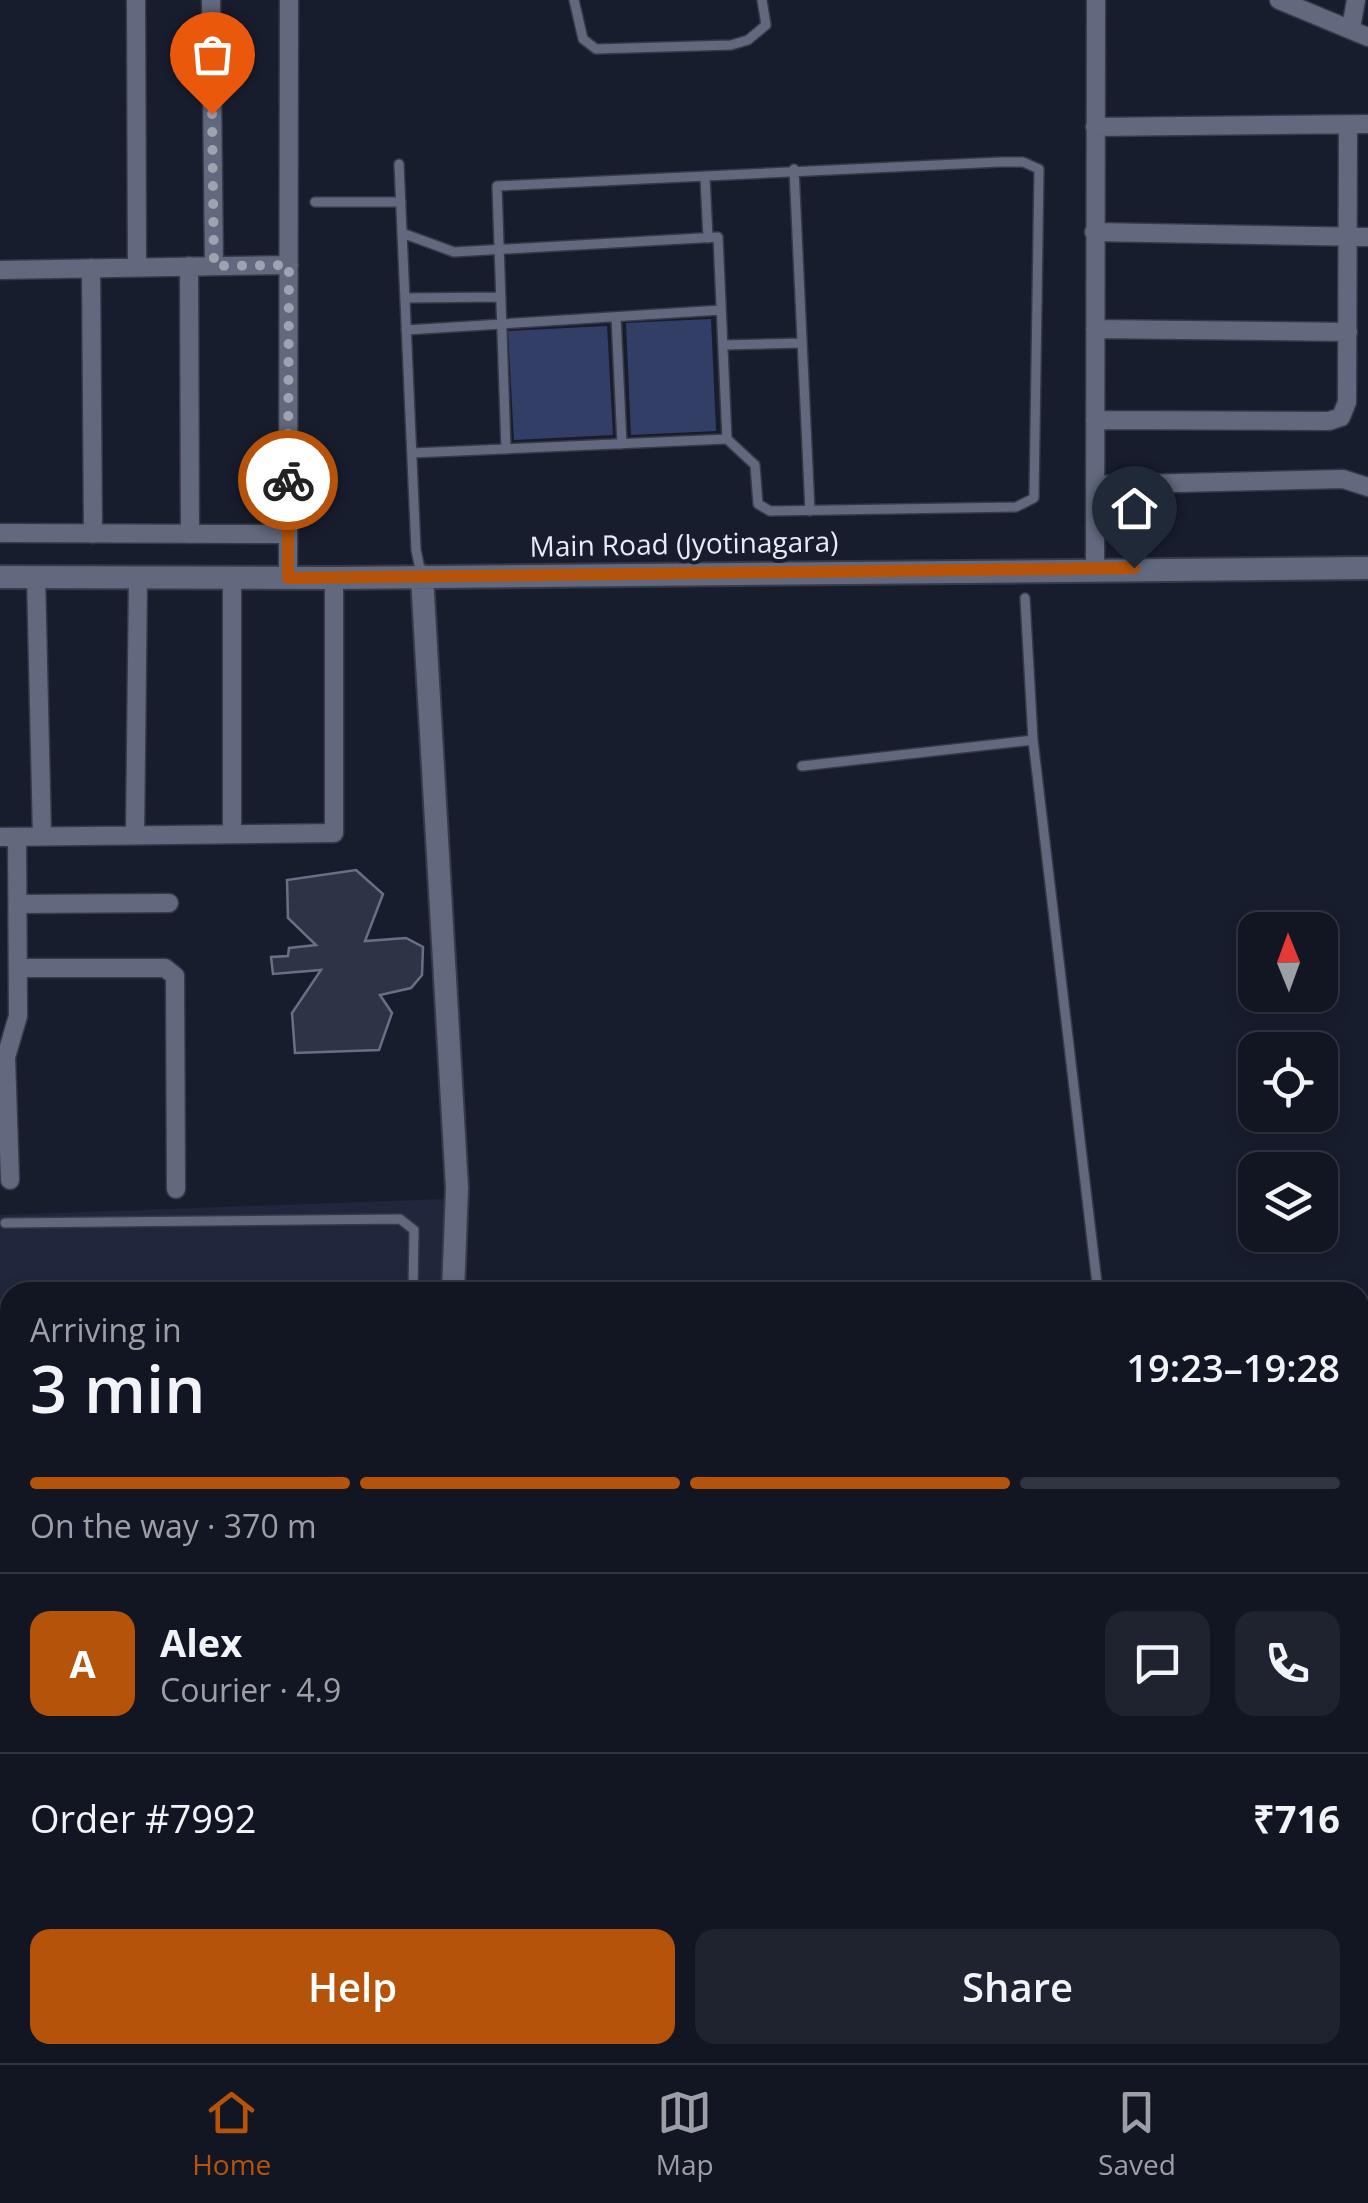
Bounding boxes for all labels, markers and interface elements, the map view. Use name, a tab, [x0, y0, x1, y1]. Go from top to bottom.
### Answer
pin	[170, 12, 255, 115]
icon: bag	[185, 27, 240, 82]
courier	[238, 430, 338, 530]
icon: bike	[261, 453, 316, 508]
pin	[1092, 466, 1177, 569]
icon: home	[1107, 481, 1162, 536]
street label: Main Road (Jyotinagara)	[529, 521, 839, 565]
north arrow	[1238, 912, 1338, 1012]
map controls	[1238, 912, 1338, 1252]
button: locate	[1238, 1032, 1338, 1132]
button: layers	[1238, 1152, 1338, 1252]
text: Arriving in	[30, 1308, 182, 1351]
text: 19:23–19:28	[1126, 1341, 1340, 1393]
text: 3 min	[30, 1344, 205, 1432]
text: On the way · 370 m	[30, 1504, 317, 1547]
button: chat	[1105, 1611, 1210, 1716]
button: phone	[1235, 1611, 1340, 1716]
text: Alex	[160, 1616, 242, 1668]
text: A	[69, 1637, 96, 1689]
text: Courier · 4.9	[160, 1668, 341, 1711]
text: Order #7992	[30, 1792, 257, 1844]
text: ₹716	[1253, 1792, 1340, 1844]
button: Help	[30, 1929, 675, 2044]
button: Share	[695, 1929, 1340, 2044]
tab: Home	[192, 2085, 271, 2183]
tab: Map	[656, 2085, 714, 2183]
tab: Saved	[1098, 2085, 1176, 2183]

